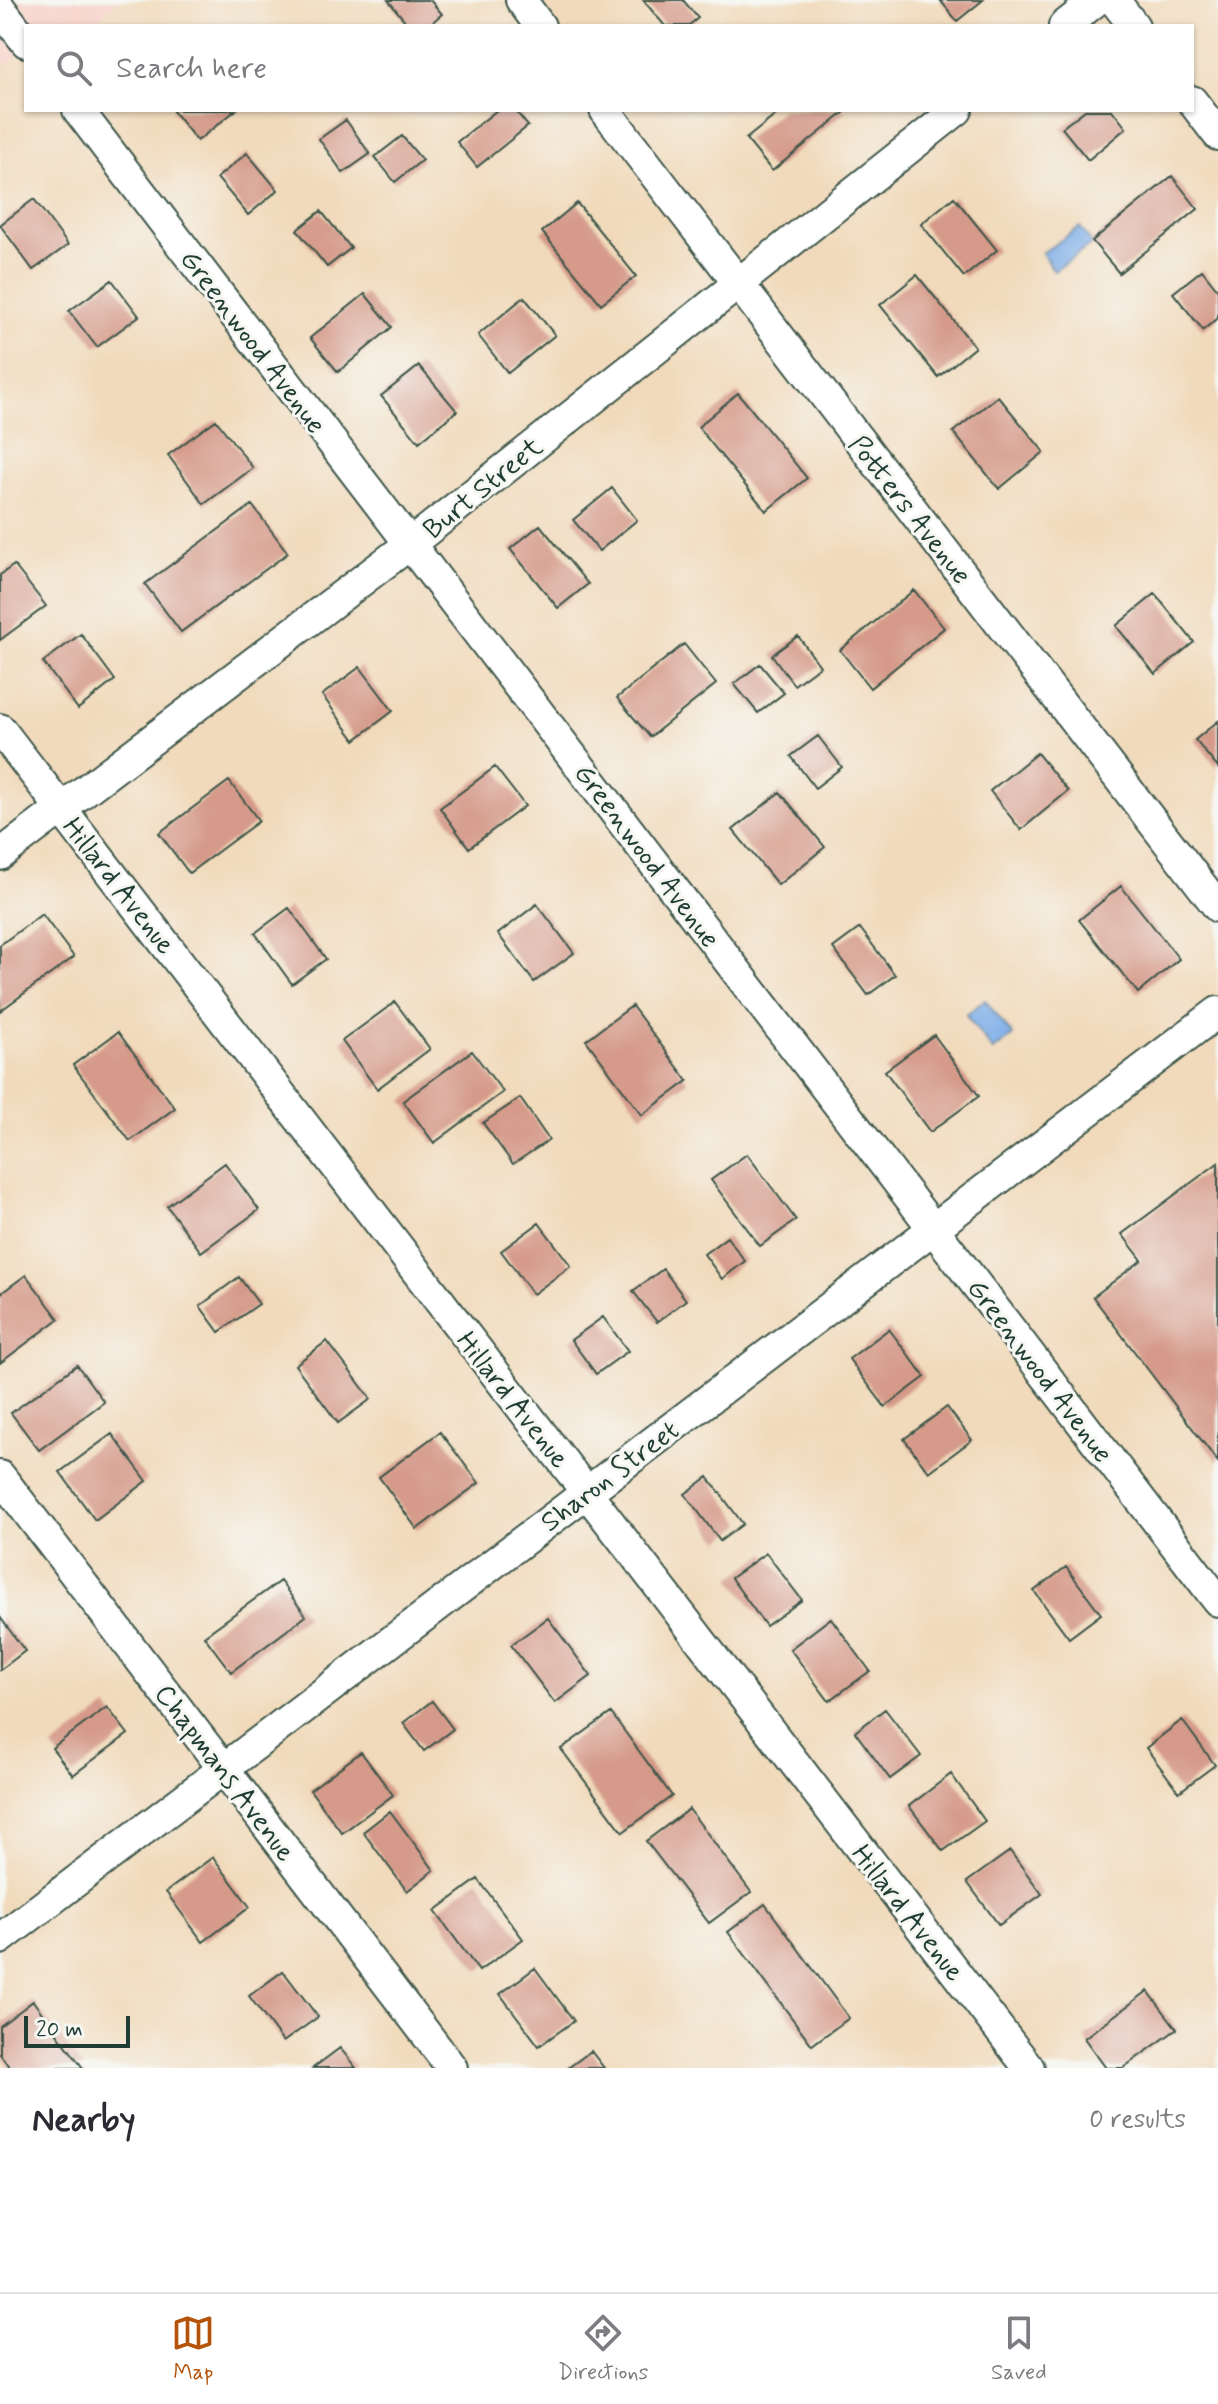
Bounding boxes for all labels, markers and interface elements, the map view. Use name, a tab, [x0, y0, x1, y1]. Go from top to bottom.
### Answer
search box	[24, 24, 1194, 112]
icon: search	[52, 46, 96, 90]
text: Search here	[116, 49, 267, 88]
street label: Greenwood Avenue	[171, 243, 333, 442]
street label: Potters Avenue	[839, 428, 979, 593]
street label: Burt Street	[416, 429, 551, 549]
street label: Greenwood Avenue	[565, 757, 727, 956]
street label: Hillard Avenue	[53, 810, 183, 963]
street label: Greenwood Avenue	[958, 1272, 1120, 1471]
street label: Hillard Avenue	[447, 1324, 577, 1477]
street label: Sharon Street	[534, 1413, 687, 1541]
street label: Chapmans Avenue	[145, 1677, 303, 1870]
street label: Hillard Avenue	[842, 1837, 972, 1990]
scale bar	[24, 2012, 130, 2048]
text: 20 m	[36, 2016, 83, 2044]
text: Nearby	[32, 2098, 136, 2143]
text: 0 results	[1089, 2103, 1186, 2137]
tab: Map	[171, 2311, 215, 2387]
tab: Directions	[558, 2311, 648, 2387]
tab: Saved	[991, 2311, 1047, 2387]

